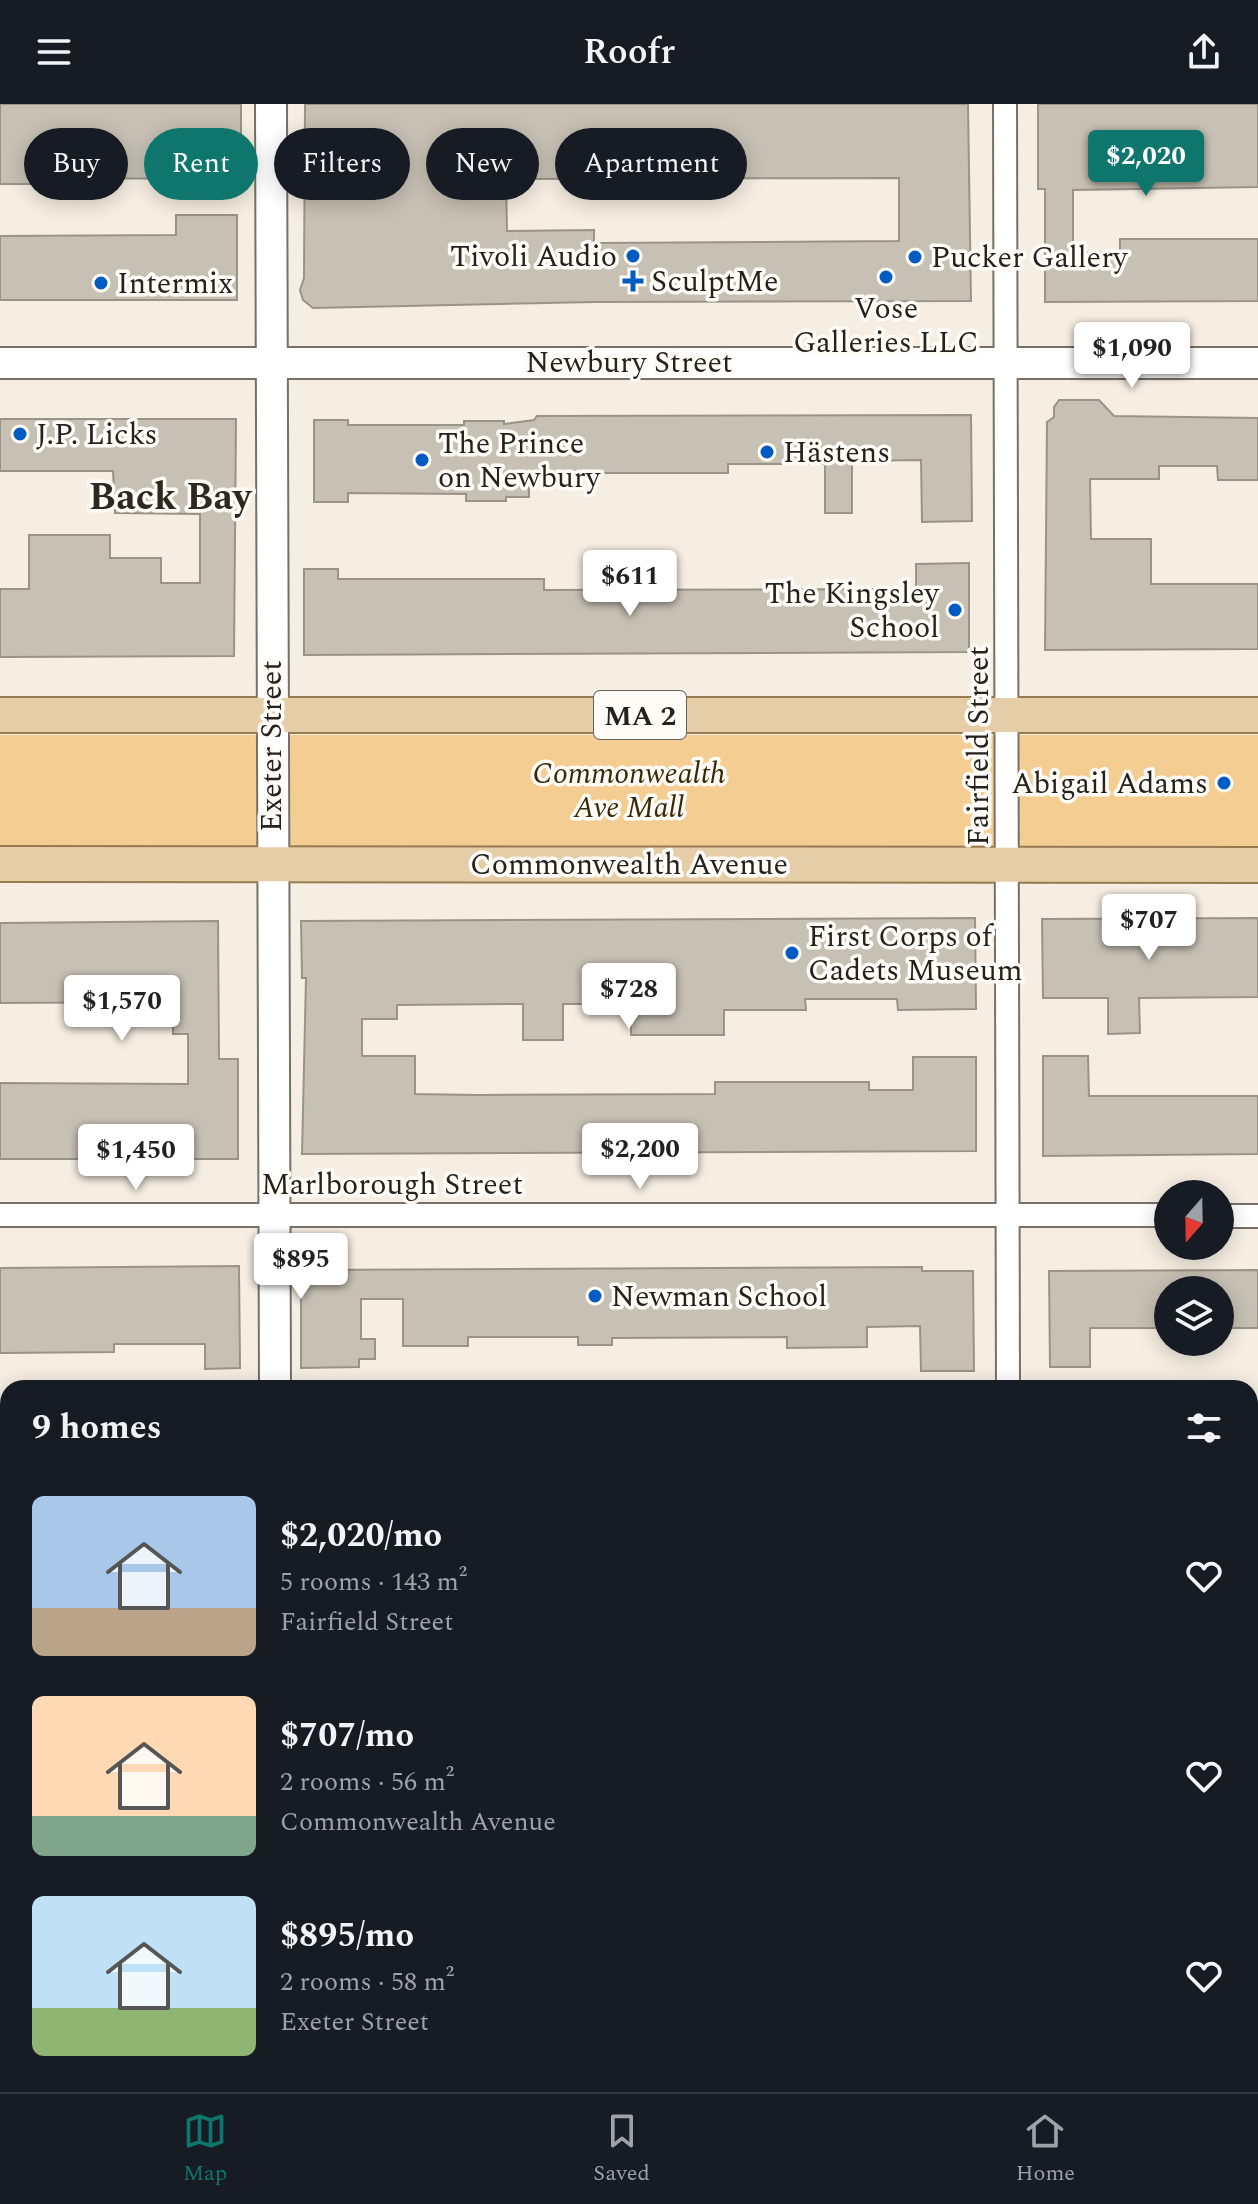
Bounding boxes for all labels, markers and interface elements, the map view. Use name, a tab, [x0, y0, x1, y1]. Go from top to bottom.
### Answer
text: Roofr	[583, 25, 675, 80]
icon: menu	[32, 30, 76, 74]
icon: share	[1182, 30, 1226, 74]
chip: Buy	[24, 128, 128, 200]
chip: Rent	[144, 128, 258, 200]
chip: Filters	[274, 128, 410, 200]
chip: New	[426, 128, 539, 200]
chip: Apartment	[555, 128, 747, 200]
pin: $2,020	[1081, 130, 1211, 198]
text: $2,020	[1106, 136, 1186, 176]
place label: Tivoli Audio	[450, 234, 617, 280]
place label: Pucker Gallery	[931, 235, 1129, 281]
marker: Tivoli Audio	[624, 247, 642, 265]
marker: Pucker Gallery	[906, 248, 924, 266]
place label: SculptMe	[651, 259, 778, 305]
place label: Intermix	[117, 261, 233, 307]
marker: Vose Galleries LLC	[877, 268, 895, 286]
marker: SculptMe	[622, 270, 644, 292]
marker: Intermix	[92, 274, 110, 292]
place label: Vose Galleries LLC	[793, 286, 979, 366]
pin: $1,090	[1067, 322, 1197, 390]
text: $1,090	[1092, 328, 1172, 368]
street label: Newbury Street	[525, 340, 733, 386]
place label: J.P. Licks	[36, 412, 158, 458]
place label: The Prince on Newbury	[438, 421, 602, 501]
marker: J.P. Licks	[11, 425, 29, 443]
place label: Hästens	[783, 430, 890, 476]
marker: Hästens	[758, 443, 776, 461]
marker: The Prince on Newbury	[413, 451, 431, 469]
district label: Back Bay	[89, 469, 253, 527]
pin: $611	[583, 550, 677, 618]
text: $611	[601, 556, 659, 596]
place label: The Kingsley School	[765, 571, 941, 651]
marker: The Kingsley School	[946, 601, 964, 619]
street label: Fairfield Street	[956, 646, 1002, 846]
street label: Exeter Street	[249, 660, 295, 832]
road number: MA 2	[594, 691, 686, 739]
park label: Commonwealth Ave Mall	[533, 751, 725, 831]
place label: Abigail Adams	[1011, 761, 1208, 807]
marker: Abigail Adams	[1215, 774, 1233, 792]
street label: Commonwealth Avenue	[470, 842, 788, 888]
pin: $707	[1102, 894, 1196, 962]
text: $707	[1120, 900, 1178, 940]
place label: First Corps of Cadets Museum	[808, 914, 1023, 994]
marker: First Corps of Cadets Museum	[783, 944, 801, 962]
pin: $728	[582, 963, 676, 1031]
text: $728	[600, 969, 658, 1009]
pin: $1,570	[57, 975, 187, 1043]
text: $1,570	[82, 981, 162, 1021]
pin: $2,200	[575, 1123, 705, 1191]
pin: $1,450	[71, 1124, 201, 1192]
text: $2,200	[600, 1129, 680, 1169]
text: $1,450	[96, 1130, 176, 1170]
street label: Marlborough Street	[261, 1162, 523, 1208]
north arrow	[1154, 1180, 1234, 1260]
map controls	[1154, 1180, 1234, 1356]
pin: $895	[254, 1233, 348, 1301]
text: $895	[272, 1239, 330, 1279]
place label: Newman School	[611, 1274, 827, 1320]
button: layers	[1154, 1276, 1234, 1356]
marker: Newman School	[586, 1287, 604, 1305]
text: 9 homes	[32, 1402, 162, 1454]
icon: filters	[1182, 1406, 1226, 1450]
text: $2,020/mo	[280, 1510, 442, 1562]
icon: home	[96, 1528, 192, 1624]
icon: heart	[1182, 1554, 1226, 1598]
text: 5 rooms · 143 m²	[280, 1562, 467, 1602]
text: Fairfield Street	[280, 1602, 453, 1642]
text: $707/mo	[280, 1710, 414, 1762]
icon: home	[96, 1728, 192, 1824]
icon: heart	[1182, 1754, 1226, 1798]
text: 2 rooms · 56 m²	[280, 1762, 454, 1802]
text: Commonwealth Avenue	[280, 1802, 556, 1842]
text: $895/mo	[280, 1910, 414, 1962]
icon: home	[96, 1928, 192, 2024]
icon: heart	[1182, 1954, 1226, 1998]
text: 2 rooms · 58 m²	[280, 1962, 454, 2002]
text: Exeter Street	[280, 2002, 429, 2042]
tab: Map	[183, 2109, 227, 2190]
tab: Saved	[593, 2109, 650, 2190]
tab: Home	[1016, 2109, 1075, 2190]

